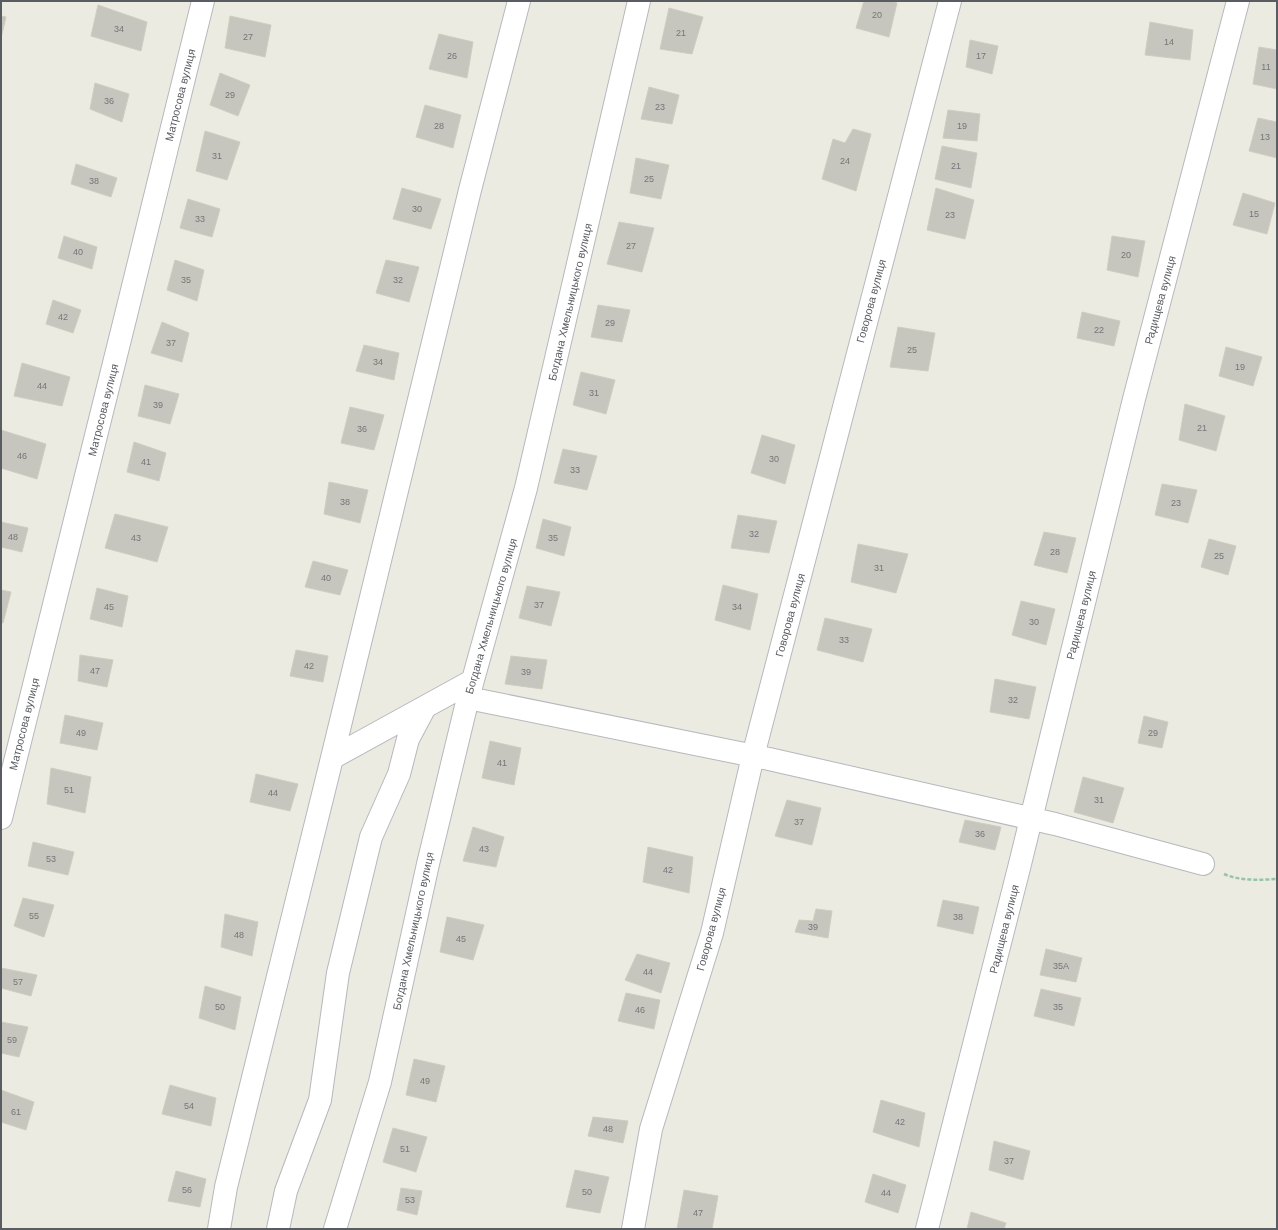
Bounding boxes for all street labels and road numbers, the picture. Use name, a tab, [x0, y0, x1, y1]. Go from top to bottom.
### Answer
street label: Матросова вулиця	[163, 48, 197, 142]
street label: Богдана Хмельницького вулиця	[546, 222, 594, 382]
street label: Радищева вулиця	[1142, 254, 1178, 346]
street label: Говорова вулиця	[854, 258, 888, 344]
street label: Матросова вулиця	[86, 363, 120, 457]
street label: Богдана Хмельницького вулиця	[463, 537, 519, 695]
street label: Радищева вулиця	[1064, 569, 1098, 661]
street label: Говорова вулиця	[773, 572, 807, 658]
street label: Матросова вулиця	[7, 677, 41, 771]
street label: Богдана Хмельницького вулиця	[390, 851, 436, 1011]
street label: Радищева вулиця	[987, 883, 1021, 975]
street label: Говорова вулиця	[694, 886, 728, 972]

